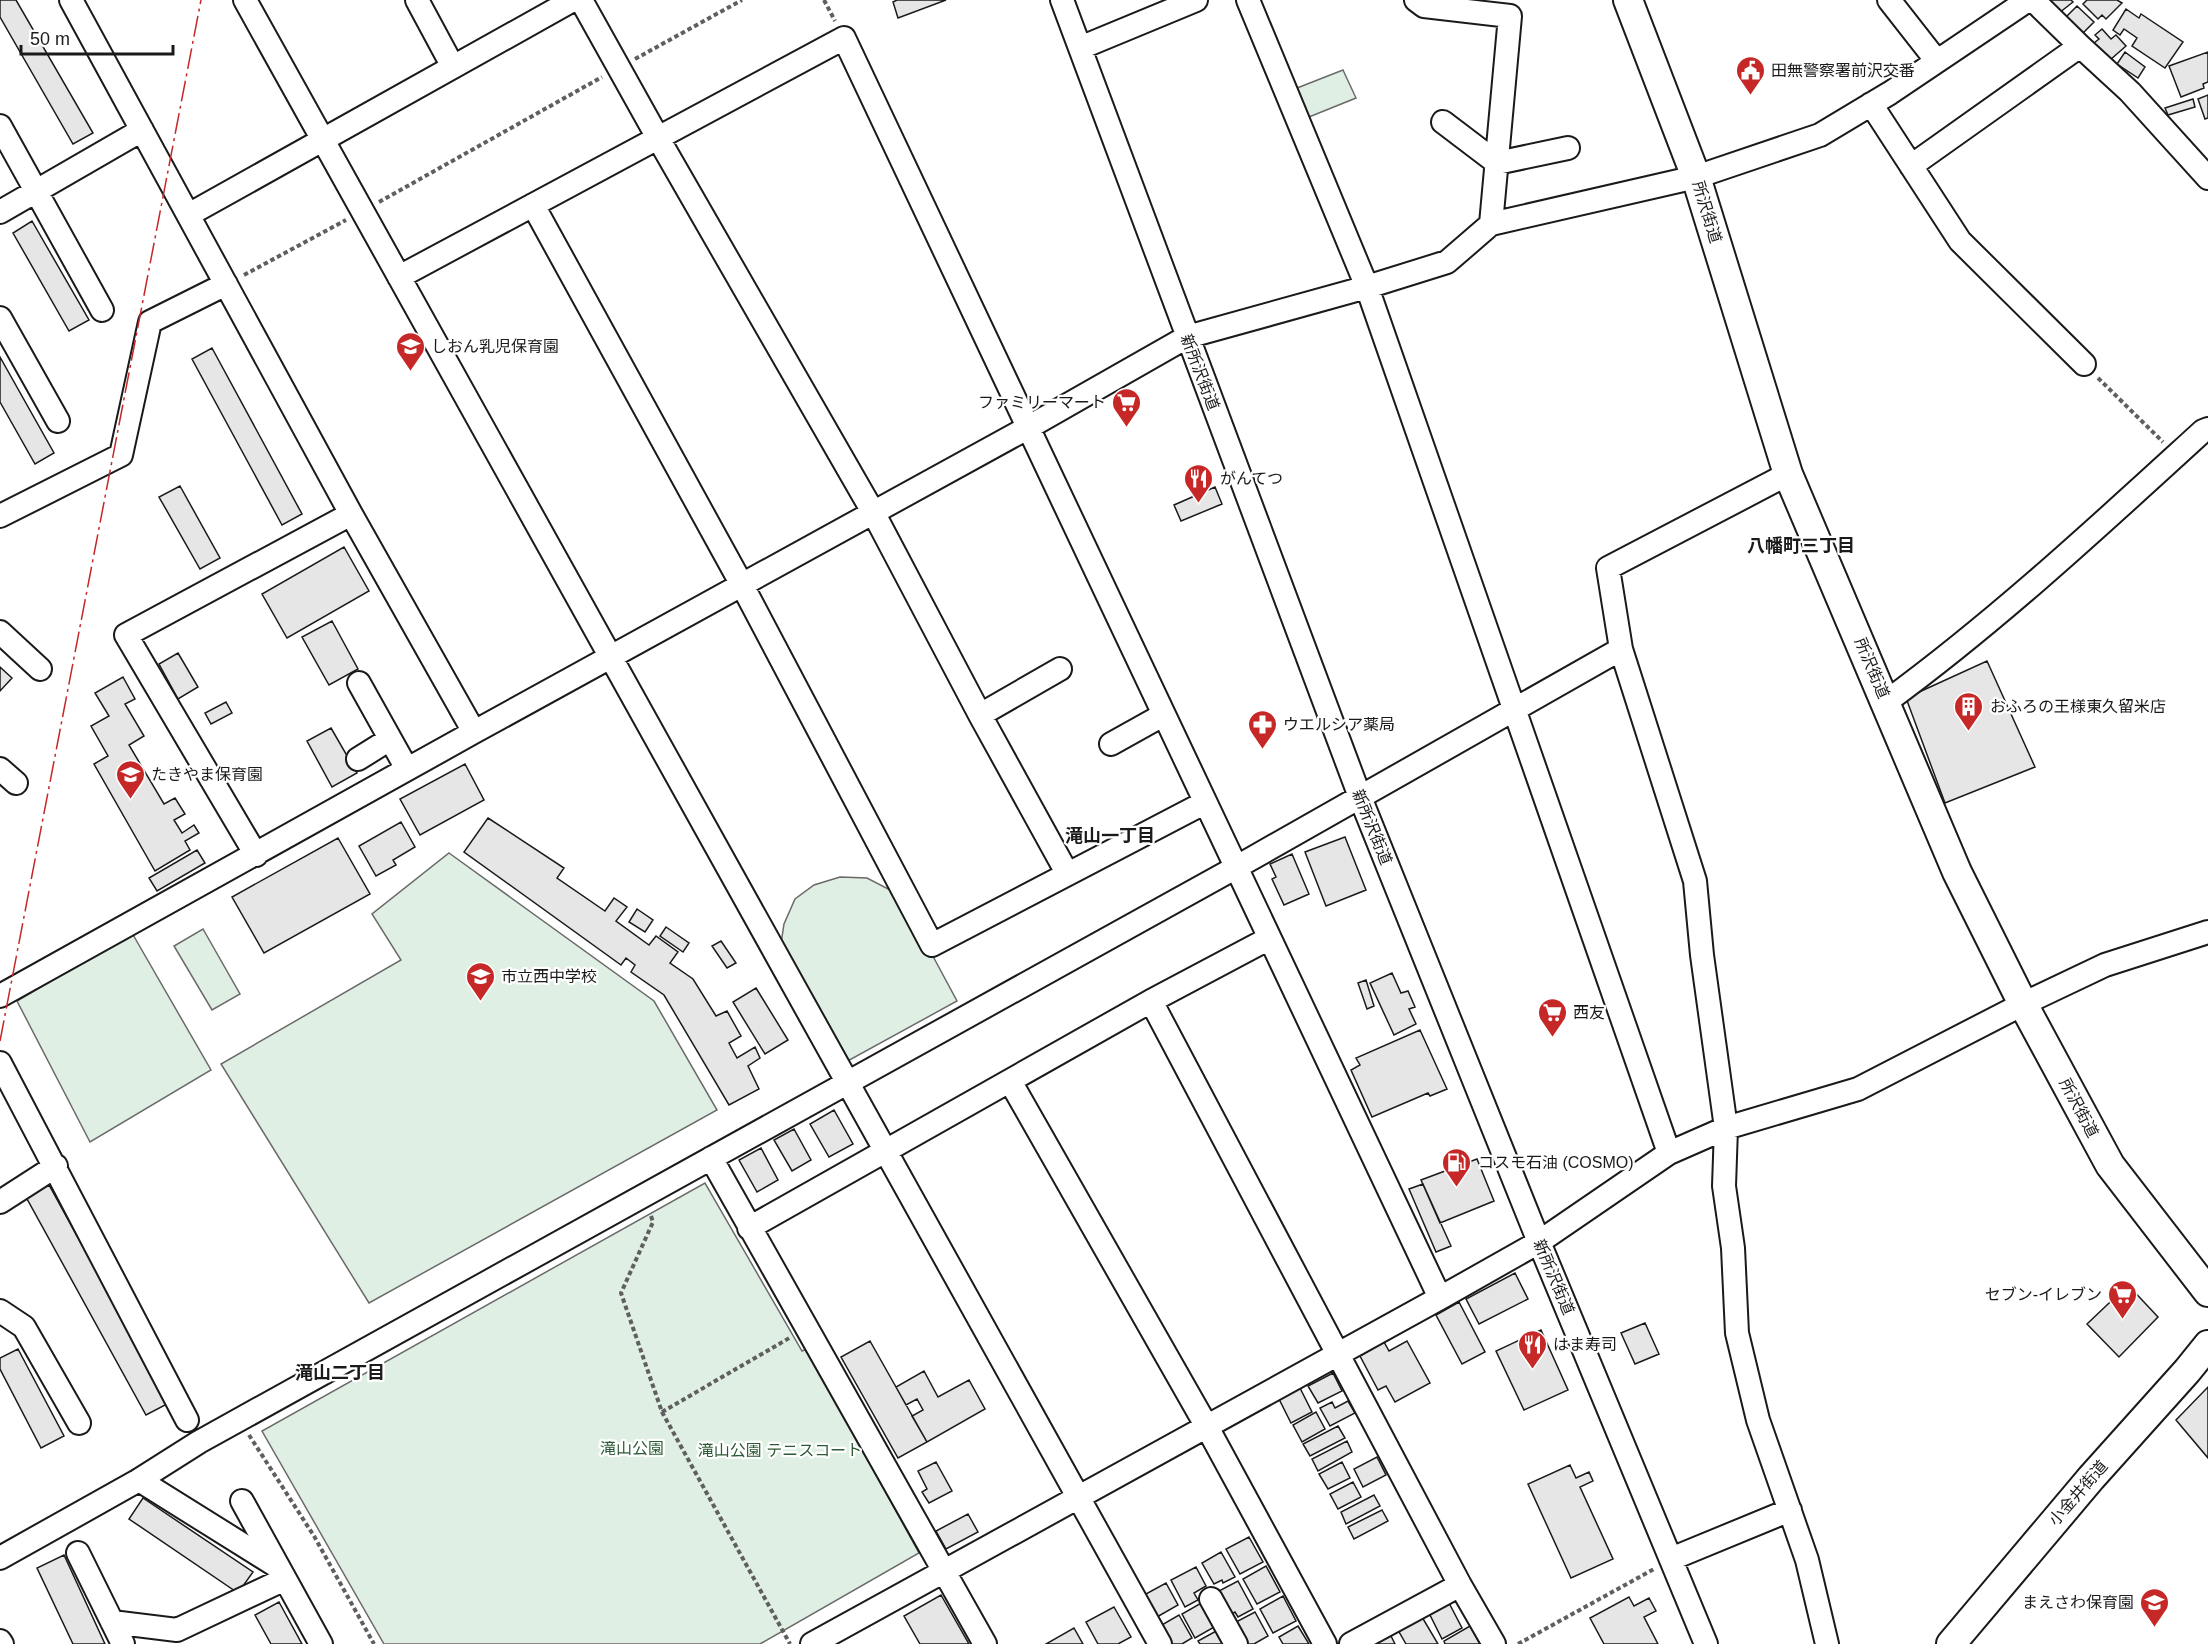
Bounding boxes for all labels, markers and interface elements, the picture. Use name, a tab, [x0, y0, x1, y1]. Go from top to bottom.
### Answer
scale bar	[21, 18, 172, 56]
text: 50 m	[30, 29, 70, 49]
public building icon: 田無警察署前沢交番	[1734, 54, 1766, 96]
place label: 田無警察署前沢交番	[1771, 62, 1915, 79]
street label: 所沢街道	[1690, 179, 1724, 245]
school or university icon: しおん乳児保育園	[394, 330, 426, 372]
street label: 新所沢街道	[1178, 332, 1222, 412]
place label: しおん乳児保育園	[431, 338, 559, 355]
supermarket icon: ファミリーマート	[1111, 386, 1143, 428]
place label: ファミリーマート	[978, 394, 1106, 411]
restaurant icon: がんてつ	[1183, 462, 1215, 504]
place label: がんてつ	[1220, 470, 1283, 487]
district label: 八幡町三丁目	[1747, 536, 1855, 556]
street label: 所沢街道	[1852, 635, 1892, 701]
building icon: おふろの王様東久留米店	[1953, 690, 1985, 732]
place label: おふろの王様東久留米店	[1990, 698, 2166, 715]
pharmacy icon: ウエルシア薬局	[1246, 708, 1278, 750]
place label: ウエルシア薬局	[1283, 716, 1395, 733]
school or university icon: たきやま保育園	[114, 758, 146, 800]
place label: たきやま保育園	[151, 766, 263, 783]
street label: 新所沢街道	[1349, 787, 1395, 867]
district label: 滝山一丁目	[1065, 826, 1155, 846]
school or university icon: 市立西中学校	[464, 960, 496, 1002]
place label: 市立西中学校	[501, 968, 597, 985]
supermarket icon: 西友	[1536, 996, 1568, 1038]
place label: 西友	[1573, 1004, 1605, 1021]
street label: 所沢街道	[2056, 1076, 2102, 1140]
fuel station icon: コスモ石油 (COSMO)	[1441, 1146, 1473, 1188]
place label: コスモ石油 (COSMO)	[1478, 1154, 1634, 1171]
street label: 新所沢街道	[1531, 1237, 1577, 1317]
supermarket icon: セブン-イレブン	[2107, 1278, 2139, 1320]
place label: セブン-イレブン	[1985, 1286, 2102, 1303]
restaurant icon: はま寿司	[1516, 1328, 1548, 1370]
place label: はま寿司	[1553, 1336, 1617, 1353]
district label: 滝山二丁目	[295, 1363, 385, 1383]
park label: 滝山公園	[600, 1440, 664, 1457]
park label: 滝山公園 テニスコート	[698, 1442, 862, 1459]
street label: 小金井街道	[2045, 1457, 2111, 1529]
school or university icon: まえさわ保育園	[2139, 1586, 2171, 1628]
place label: まえさわ保育園	[2022, 1594, 2134, 1611]

